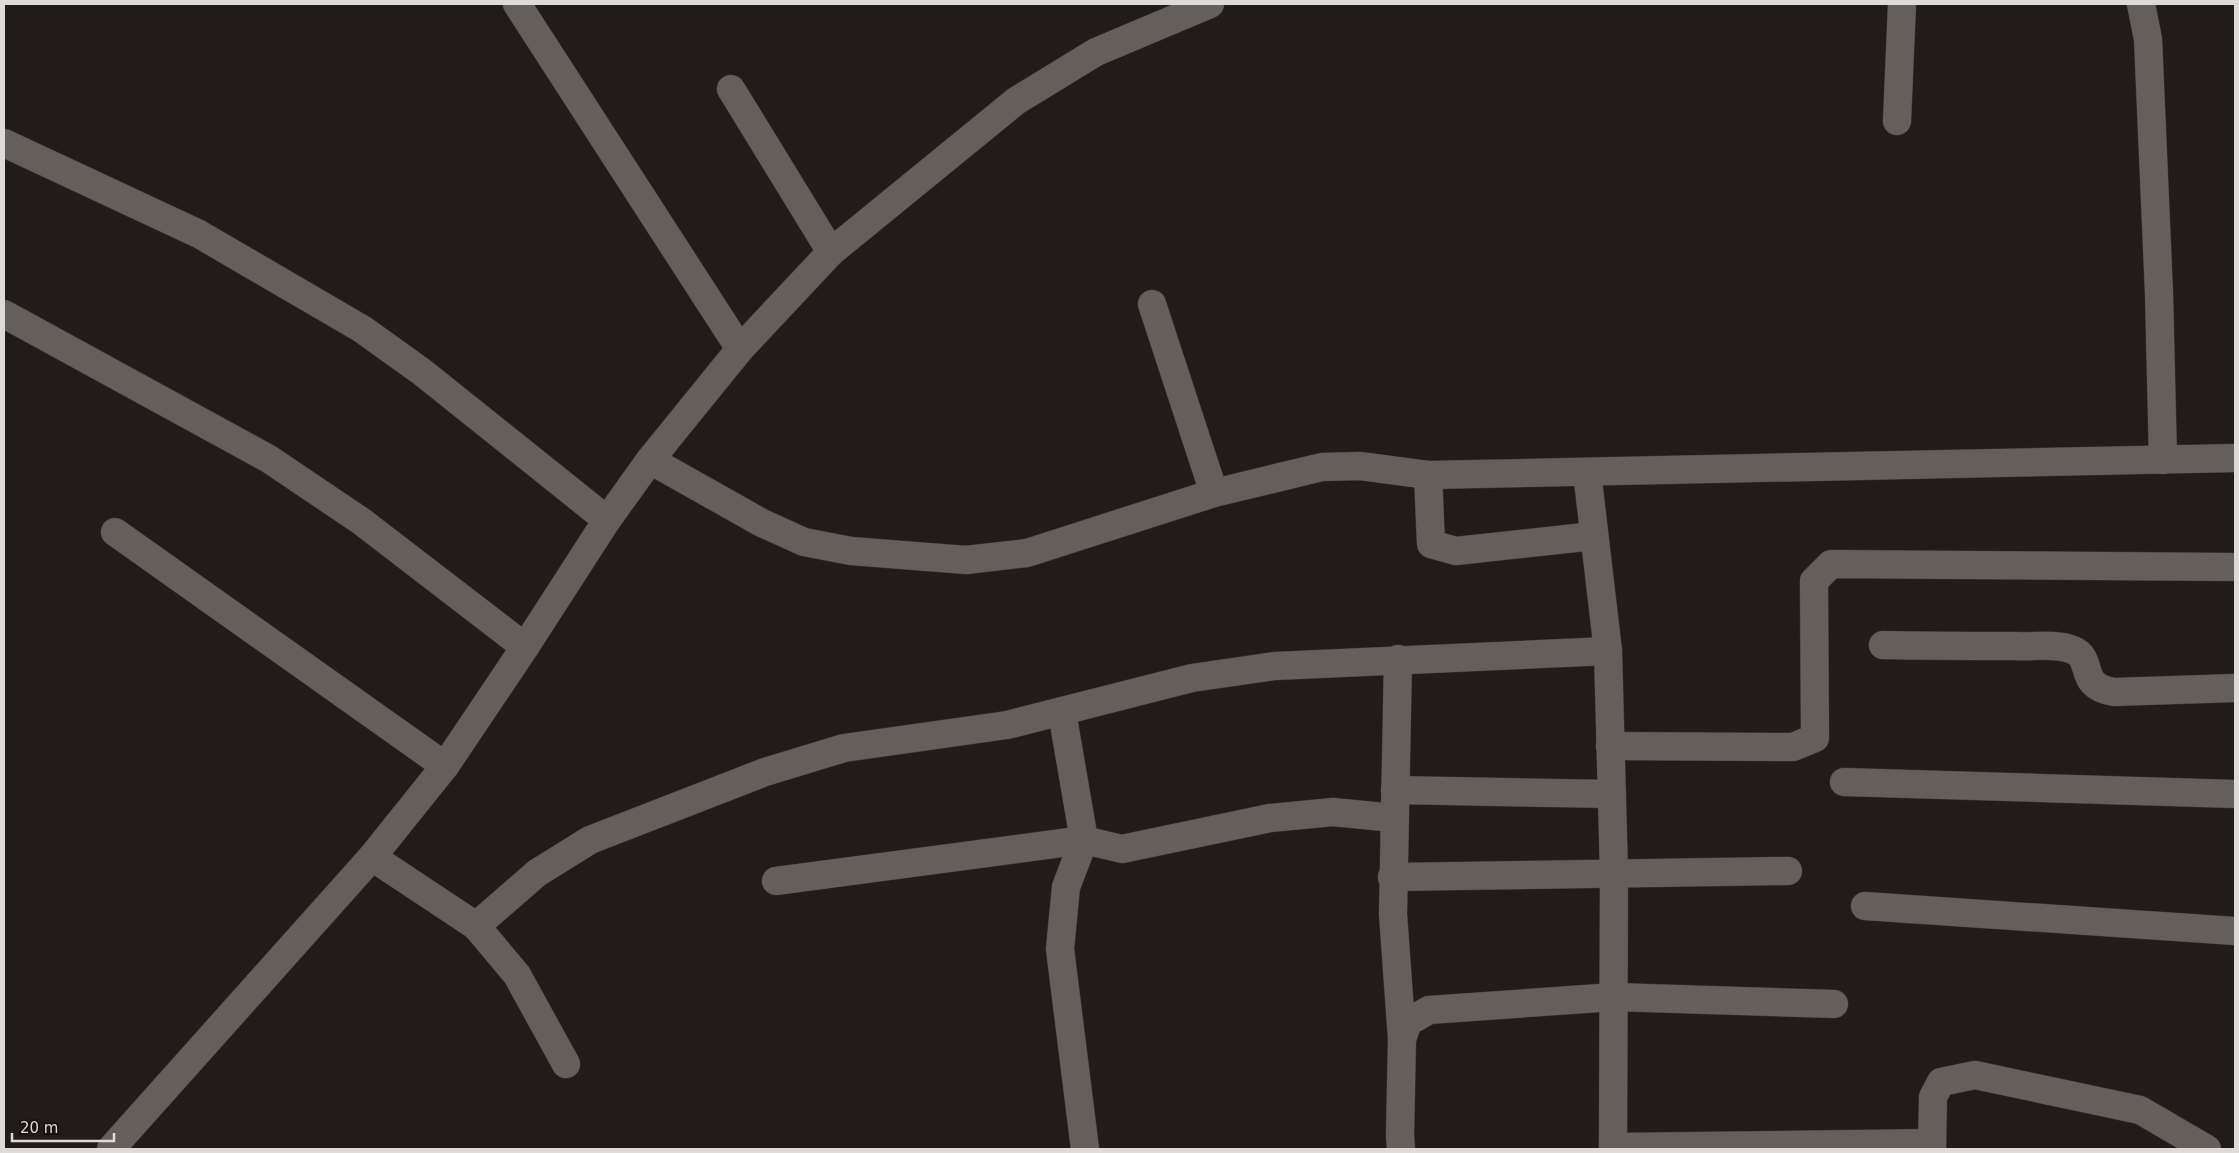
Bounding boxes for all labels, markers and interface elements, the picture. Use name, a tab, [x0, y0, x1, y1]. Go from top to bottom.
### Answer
scale bar	[12, 1110, 115, 1142]
text: 20 m	[20, 1119, 58, 1137]

